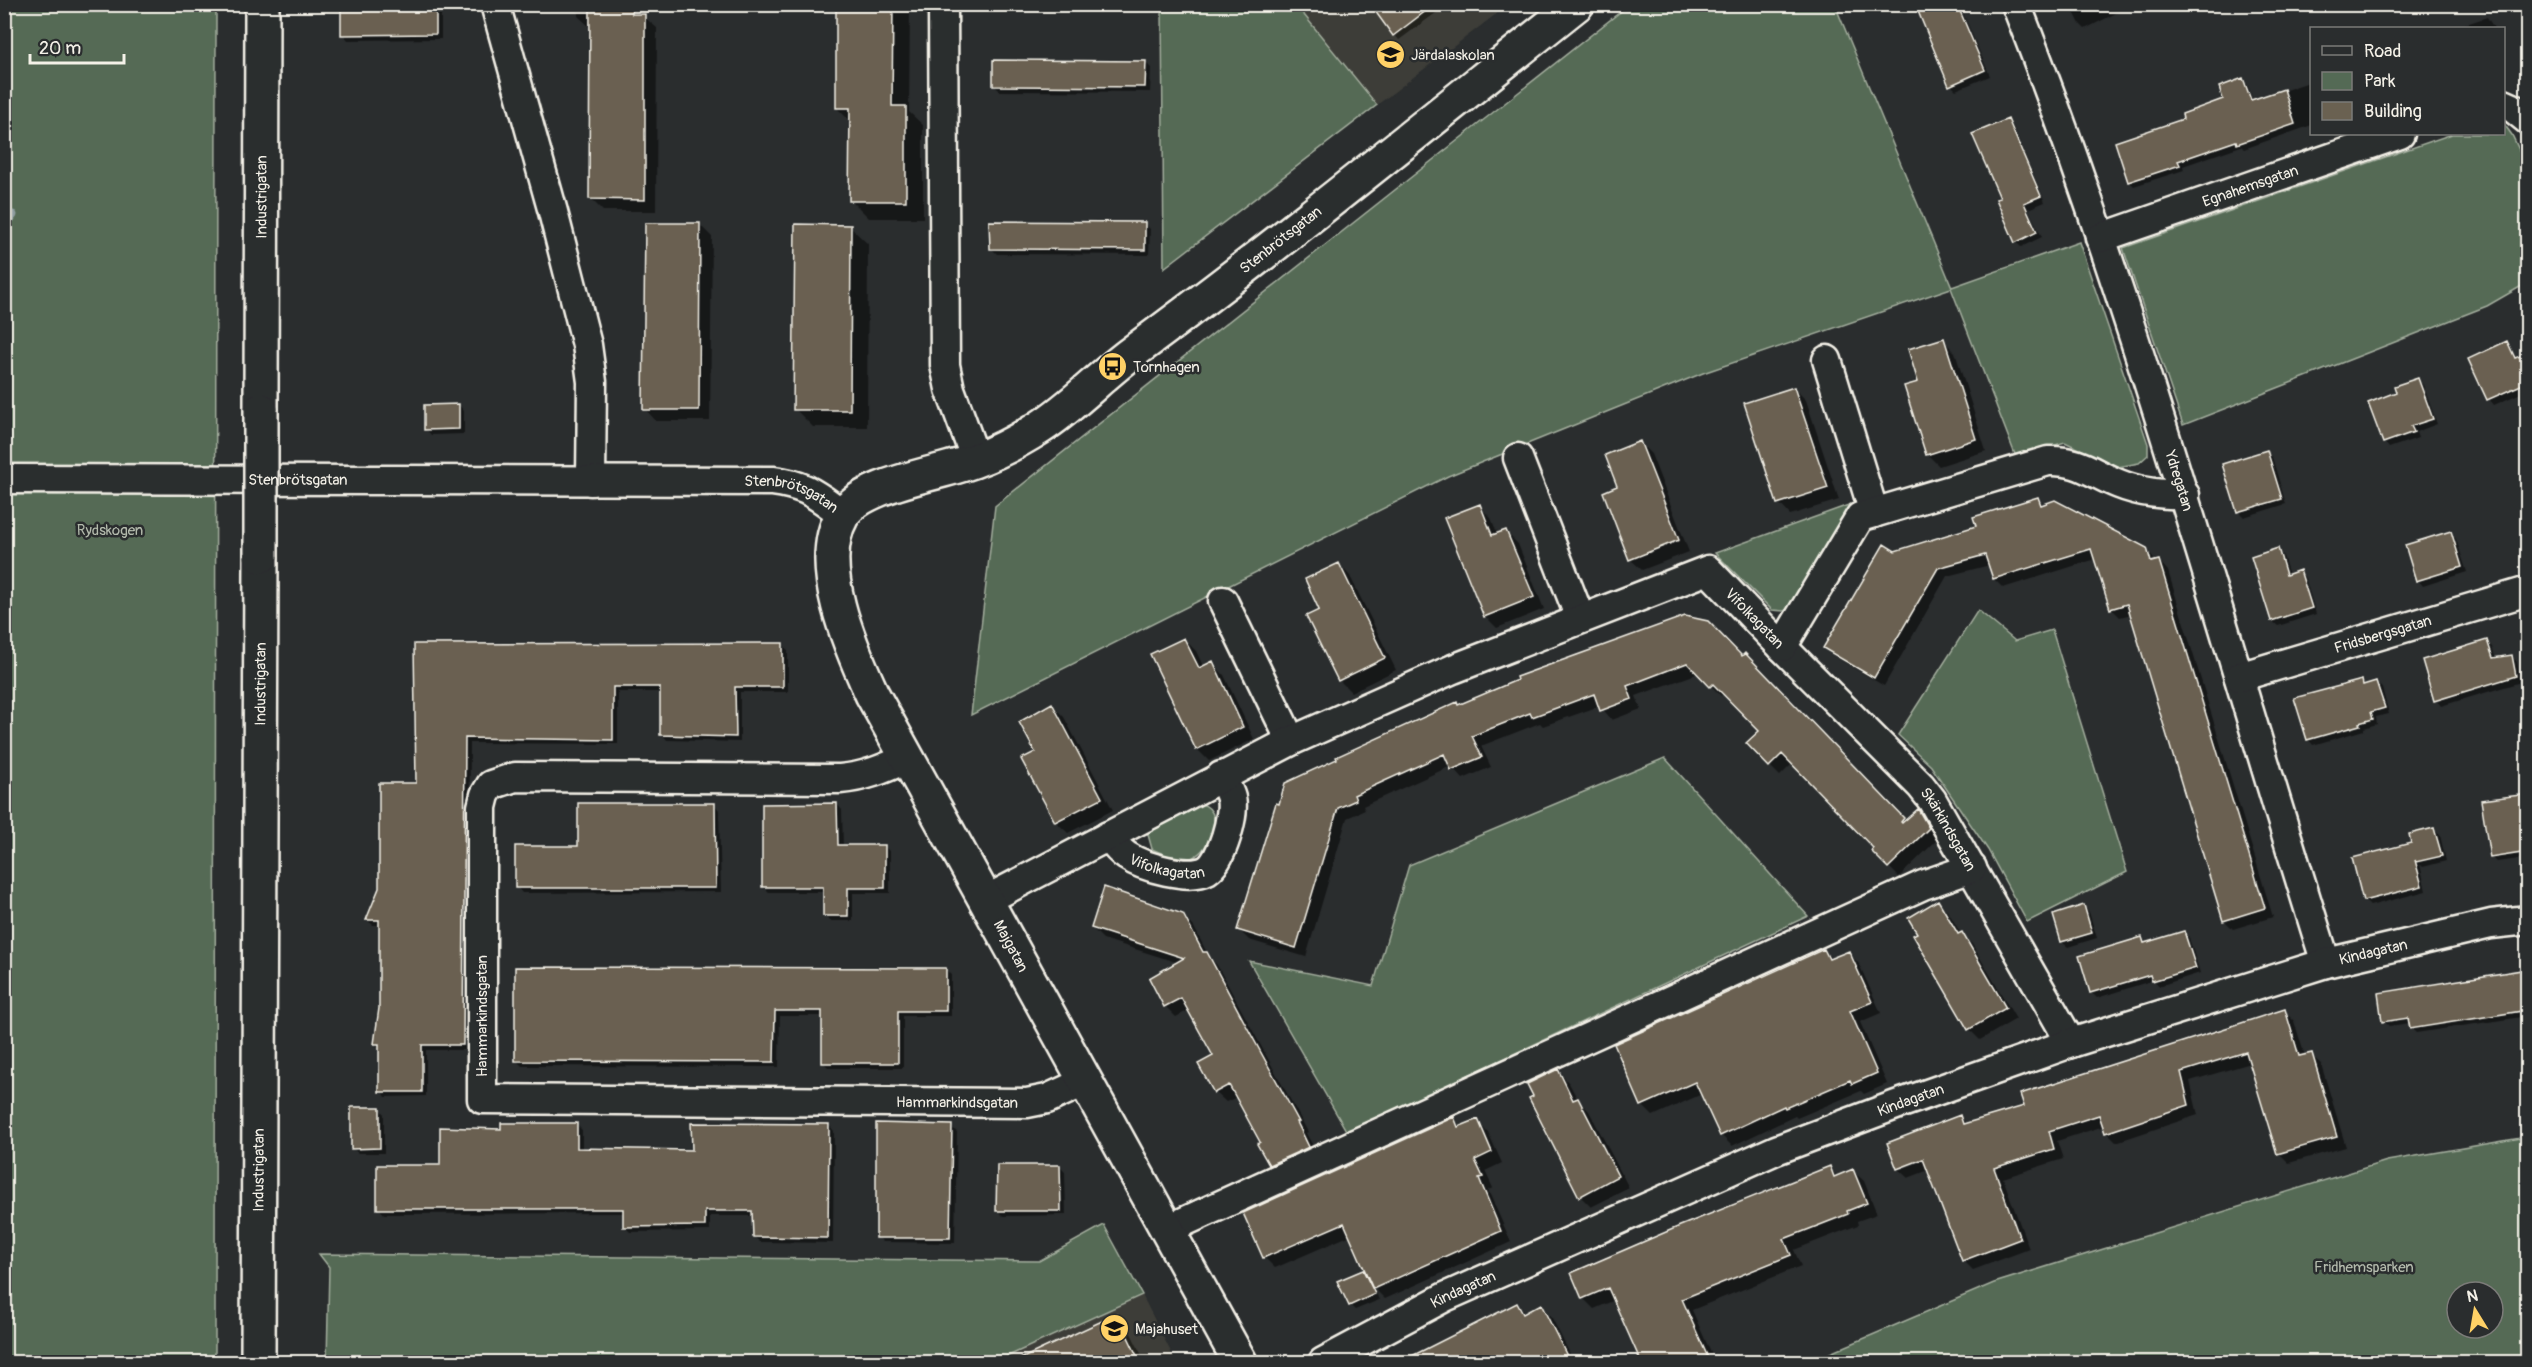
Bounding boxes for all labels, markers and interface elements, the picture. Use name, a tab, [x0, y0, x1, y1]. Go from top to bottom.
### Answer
scale bar	[30, 27, 124, 65]
legend	[2310, 27, 2505, 135]
text: 20 m	[39, 37, 81, 60]
school or university icon: Järdalaskolan	[1374, 39, 1406, 71]
text: Road	[2364, 40, 2401, 63]
place label: Järdalaskolan	[1411, 46, 1495, 65]
text: Park	[2364, 70, 2396, 93]
text: Building	[2364, 100, 2422, 123]
street label: Industrigatan	[252, 155, 272, 239]
street label: Egnahemsgatan	[2200, 161, 2301, 212]
street label: Stenbrötsgatan	[1236, 202, 1326, 278]
bus stop icon: Tornhagen	[1096, 351, 1128, 383]
place label: Tornhagen	[1133, 358, 1200, 377]
street label: Ydregatan	[2160, 447, 2197, 514]
street label: Stenbrötsgatan	[248, 471, 348, 490]
street label: Stenbrötsgatan	[744, 472, 842, 518]
park label: Rydskogen	[77, 521, 143, 540]
street label: Vifolkagatan	[1721, 584, 1788, 653]
street label: Fridsbergsgatan	[2332, 611, 2434, 658]
street label: Industrigatan	[251, 642, 271, 726]
street label: Skärkindsgatan	[1916, 784, 1980, 875]
street label: Vifolkagatan	[1126, 850, 1207, 884]
street label: Majgatan	[989, 917, 1032, 976]
street label: Kindagatan	[2337, 935, 2409, 970]
street label: Hammarkindsgatan	[473, 955, 492, 1077]
street label: Kindagatan	[1875, 1080, 1947, 1121]
street label: Hammarkindsgatan	[896, 1093, 1018, 1113]
street label: Industrigatan	[250, 1128, 269, 1212]
park label: Fridhemsparken	[2314, 1258, 2414, 1277]
street label: Kindagatan	[1428, 1267, 1499, 1313]
north arrow	[2445, 1280, 2505, 1340]
text: N	[2465, 1285, 2480, 1307]
school or university icon: Majahuset	[1098, 1313, 1130, 1345]
place label: Majahuset	[1135, 1320, 1199, 1339]

